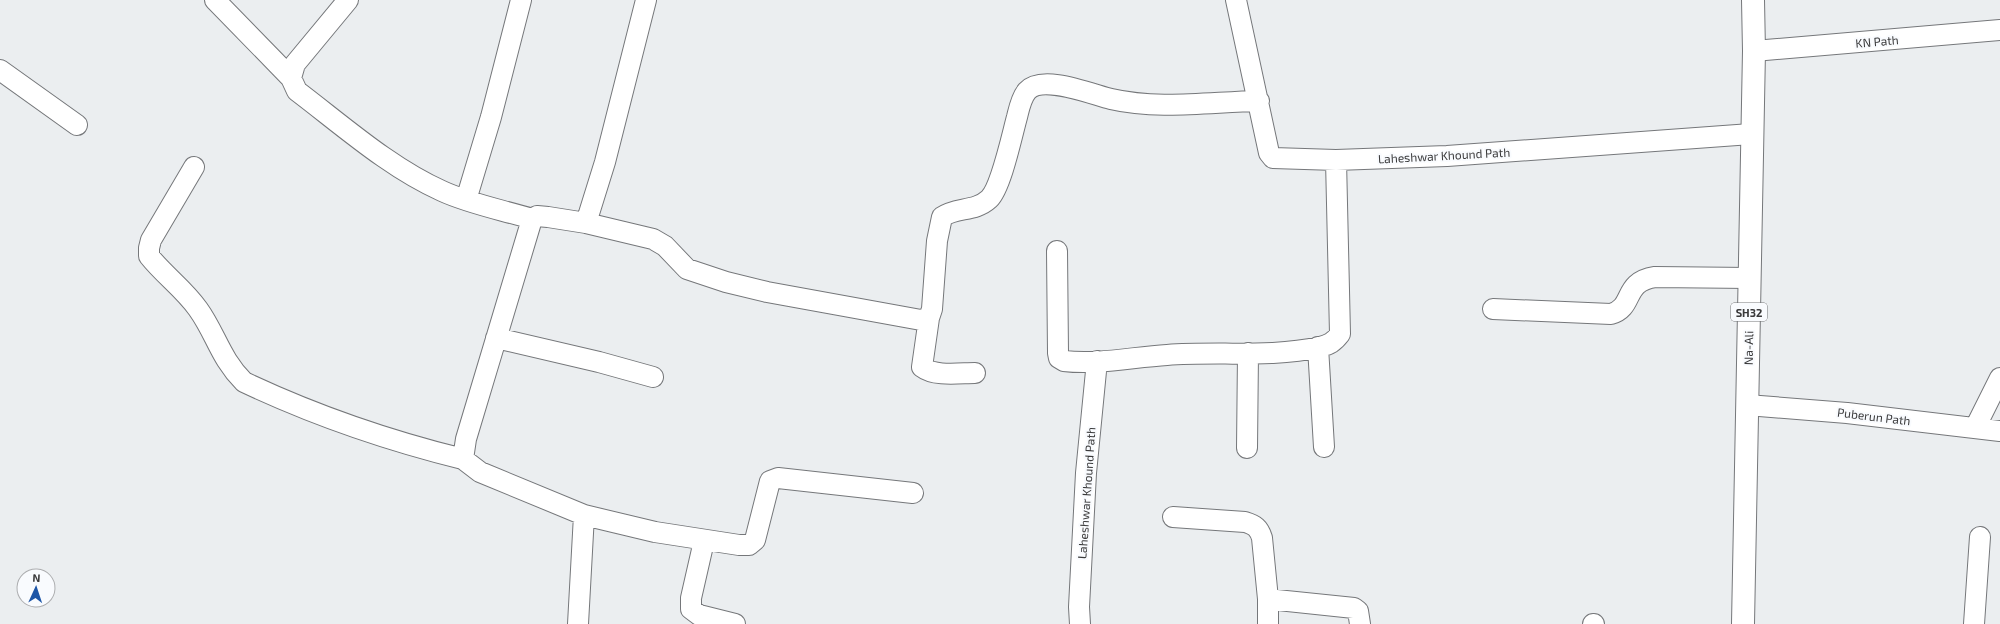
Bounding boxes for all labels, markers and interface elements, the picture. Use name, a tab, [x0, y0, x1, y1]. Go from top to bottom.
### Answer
street label: KN Path	[1855, 32, 1899, 50]
street label: Laheshwar Khound Path	[1378, 145, 1510, 165]
road number: SH32	[1731, 303, 1767, 321]
street label: Na-Ali	[1741, 331, 1755, 365]
street label: Puberun Path	[1837, 405, 1911, 427]
street label: Laheshwar Khound Path	[1074, 426, 1098, 559]
north arrow	[16, 568, 56, 608]
text: N	[32, 571, 41, 584]

